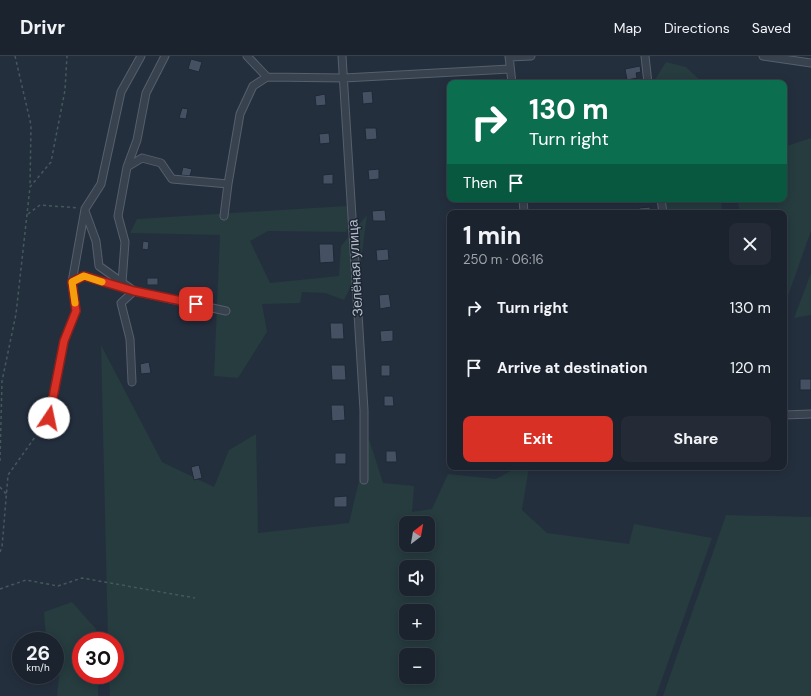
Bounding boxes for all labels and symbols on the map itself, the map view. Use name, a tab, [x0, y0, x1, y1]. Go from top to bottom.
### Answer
street label: Зелёная улица	[343, 219, 367, 317]
pin	[179, 287, 213, 321]
position arrow	[28, 397, 70, 439]
north arrow	[399, 516, 435, 552]
speed limit sign: 30	[72, 632, 124, 684]

